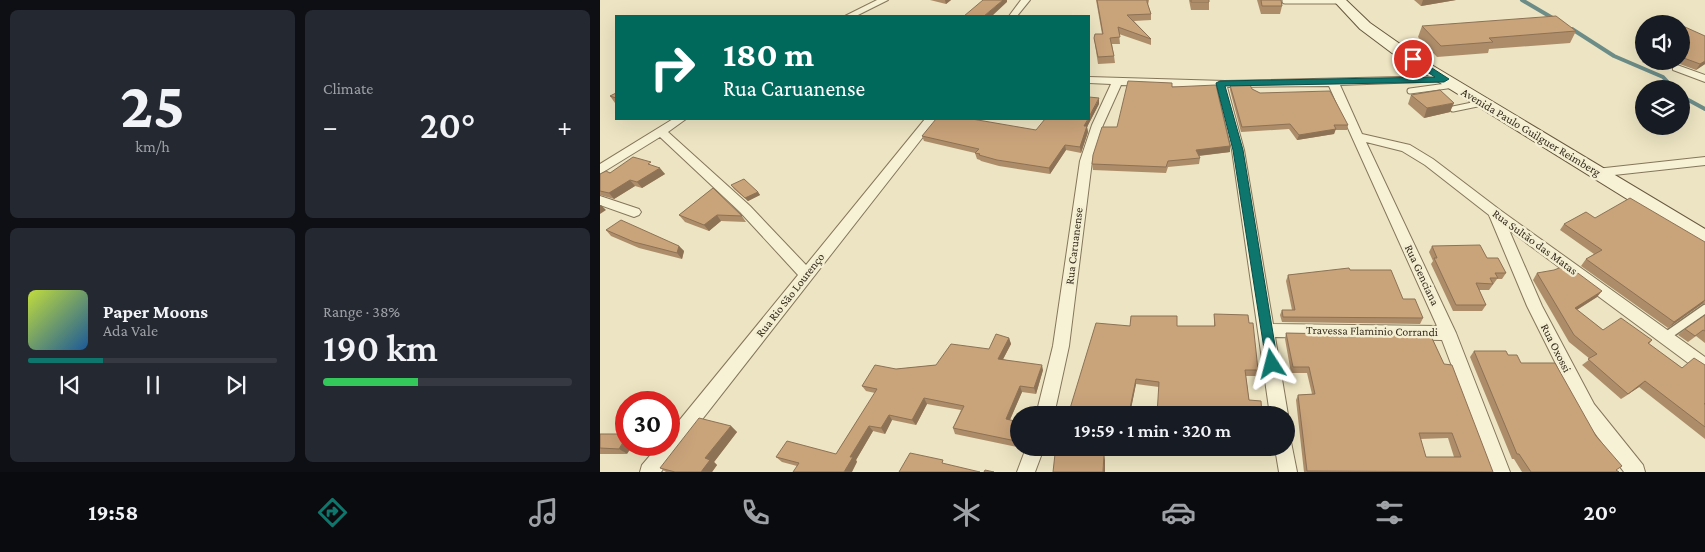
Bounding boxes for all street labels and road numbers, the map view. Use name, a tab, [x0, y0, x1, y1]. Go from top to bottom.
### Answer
street label: Avenida Paulo Guilguer Reimberg	[1459, 85, 1603, 179]
street label: Rua Sultão das Matas	[1490, 206, 1581, 278]
street label: Rua Caruanense	[1062, 207, 1086, 285]
street label: Rua Genciana	[1402, 242, 1442, 308]
street label: Rua Rio São Lourenço	[753, 250, 827, 340]
street label: Rua Oxossi	[1538, 321, 1574, 375]
street label: Travessa Flaminio Corrandi	[1306, 323, 1438, 339]

